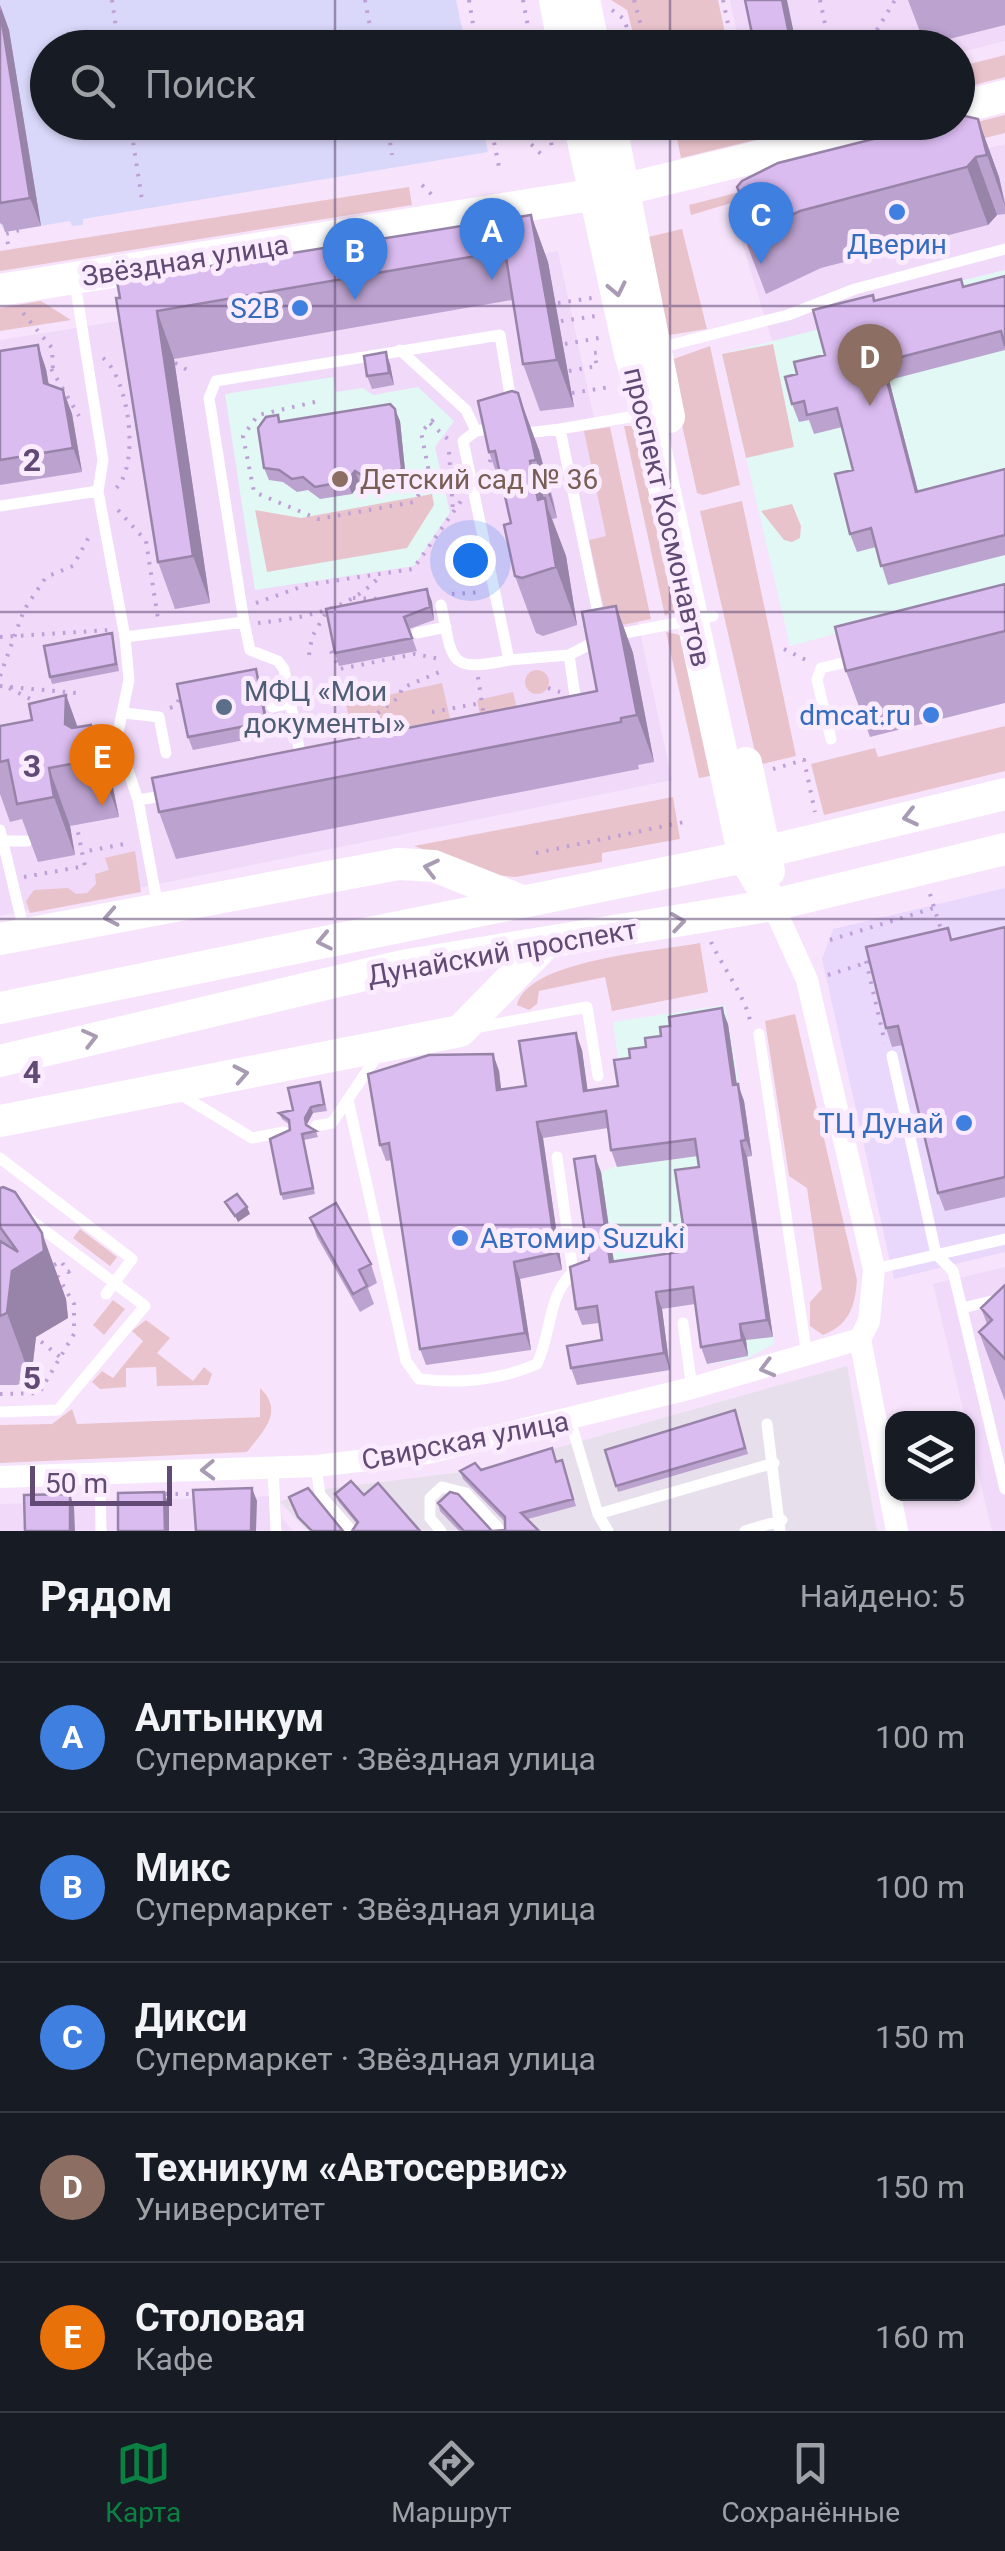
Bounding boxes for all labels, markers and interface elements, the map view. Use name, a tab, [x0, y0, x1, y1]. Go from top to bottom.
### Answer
search box	[30, 30, 975, 140]
icon: search	[65, 58, 120, 113]
text: Поиск	[145, 63, 256, 107]
pin: C	[728, 182, 794, 264]
pin: A	[460, 198, 524, 280]
marker: Дверин	[886, 201, 908, 223]
pin: B	[322, 218, 388, 300]
street label: Звёздная улица	[79, 228, 291, 293]
place label: Дверин	[847, 228, 947, 261]
one-way arrow	[605, 280, 626, 297]
place label: S2B	[230, 292, 280, 325]
marker: S2B	[289, 297, 311, 319]
pin: D	[838, 324, 902, 406]
street label: проспект Космонавтов	[617, 364, 718, 670]
text: 2	[23, 441, 41, 479]
place label: Детский сад № 36	[360, 463, 598, 496]
marker: Детский сад № 36	[329, 468, 351, 490]
your location	[445, 535, 496, 586]
place label: МФЦ «Мои документы»	[244, 675, 405, 740]
marker: МФЦ «Мои документы»	[213, 696, 235, 718]
place label: dmcat.ru	[799, 699, 911, 732]
marker: dmcat.ru	[920, 704, 942, 726]
pin: E	[70, 724, 134, 806]
text: 3	[23, 747, 41, 785]
one-way arrow	[902, 805, 919, 826]
one-way arrow	[423, 859, 440, 880]
one-way arrow	[103, 905, 120, 926]
street label: Дунайский проспект	[365, 913, 639, 992]
one-way arrow	[670, 913, 687, 934]
one-way arrow	[316, 929, 333, 950]
one-way arrow	[81, 1029, 98, 1050]
text: 4	[23, 1053, 41, 1091]
one-way arrow	[232, 1065, 249, 1086]
place label: ТЦ Дунай	[818, 1107, 944, 1140]
marker: ТЦ Дунай	[953, 1112, 975, 1134]
place label: Автомир Suzuki	[480, 1222, 685, 1255]
marker: Автомир Suzuki	[449, 1227, 471, 1249]
one-way arrow	[758, 1356, 776, 1377]
text: 5	[23, 1359, 41, 1397]
street label: Свирская улица	[359, 1404, 571, 1477]
map controls	[885, 1411, 975, 1501]
button: layers	[885, 1411, 975, 1501]
one-way arrow	[200, 1459, 216, 1481]
scale bar	[30, 1461, 172, 1506]
text: 50 m	[45, 1467, 108, 1500]
text: Рядом	[40, 1572, 173, 1621]
text: Найдено: 5	[800, 1577, 965, 1615]
text: Алтынкум	[135, 1696, 324, 1740]
text: A	[62, 1718, 83, 1756]
text: 100 m	[875, 1718, 965, 1756]
text: Супермаркет · Звёздная улица	[135, 1740, 596, 1778]
text: Микс	[135, 1846, 231, 1890]
text: B	[62, 1868, 83, 1906]
text: 100 m	[875, 1868, 965, 1906]
text: Супермаркет · Звёздная улица	[135, 1890, 596, 1928]
text: Дикси	[135, 1996, 247, 2040]
text: C	[62, 2018, 83, 2056]
text: 150 m	[875, 2018, 965, 2056]
text: Супермаркет · Звёздная улица	[135, 2040, 596, 2078]
text: Техникум «Автосервис»	[135, 2146, 568, 2190]
text: D	[62, 2168, 83, 2206]
text: 150 m	[875, 2168, 965, 2206]
text: Университет	[135, 2190, 325, 2228]
text: Столовая	[135, 2296, 306, 2340]
text: E	[64, 2318, 82, 2356]
text: 160 m	[875, 2318, 965, 2356]
text: Кафе	[135, 2340, 213, 2378]
tab: Карта	[105, 2436, 181, 2529]
tab: Маршрут	[391, 2436, 512, 2529]
tab: Сохранённые	[721, 2436, 900, 2529]

